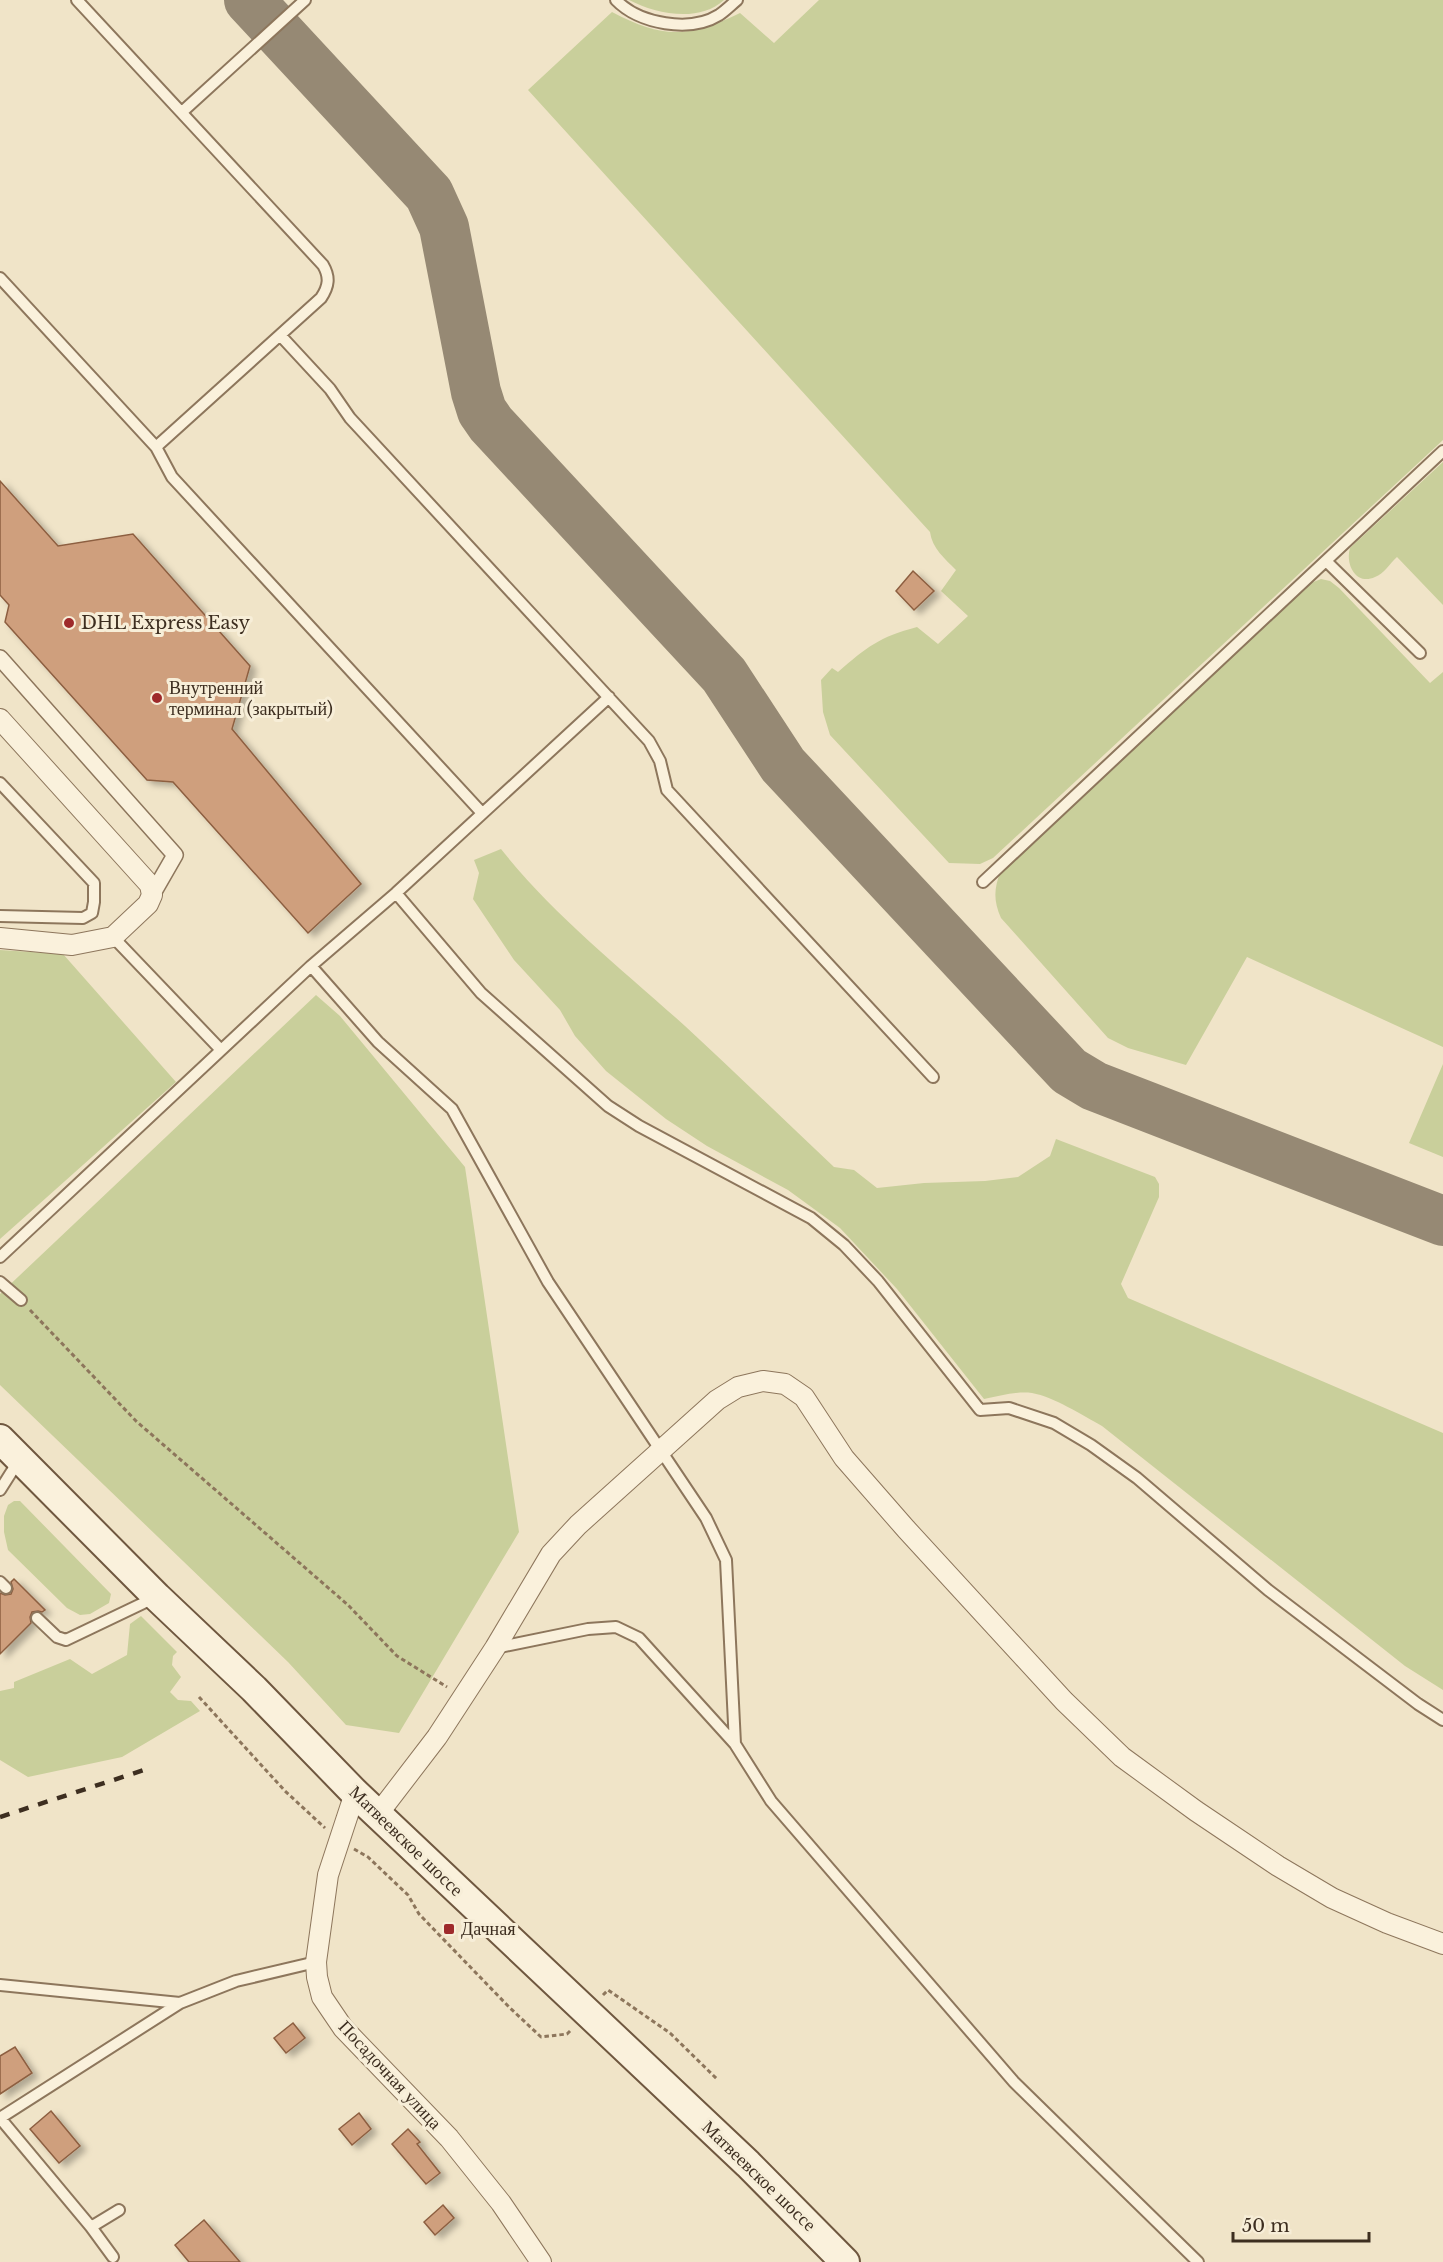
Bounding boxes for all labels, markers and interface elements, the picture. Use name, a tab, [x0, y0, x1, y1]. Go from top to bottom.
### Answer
place label: DHL Express Easy	[81, 612, 251, 634]
marker: DHL Express Easy	[62, 616, 76, 630]
place label: Внутренний терминал (закрытый)	[169, 677, 333, 720]
marker: Внутренний терминал (закрытый)	[150, 691, 164, 705]
street label: Матвеевское шоссе	[344, 1781, 468, 1901]
place label: Дачная	[461, 1918, 516, 1940]
marker: Дачная	[442, 1922, 456, 1936]
street label: Посадочная улица	[334, 2016, 446, 2134]
street label: Матвеевское шоссе	[697, 2116, 821, 2236]
scale bar	[1233, 2205, 1370, 2243]
text: 50 m	[1242, 2215, 1290, 2237]

